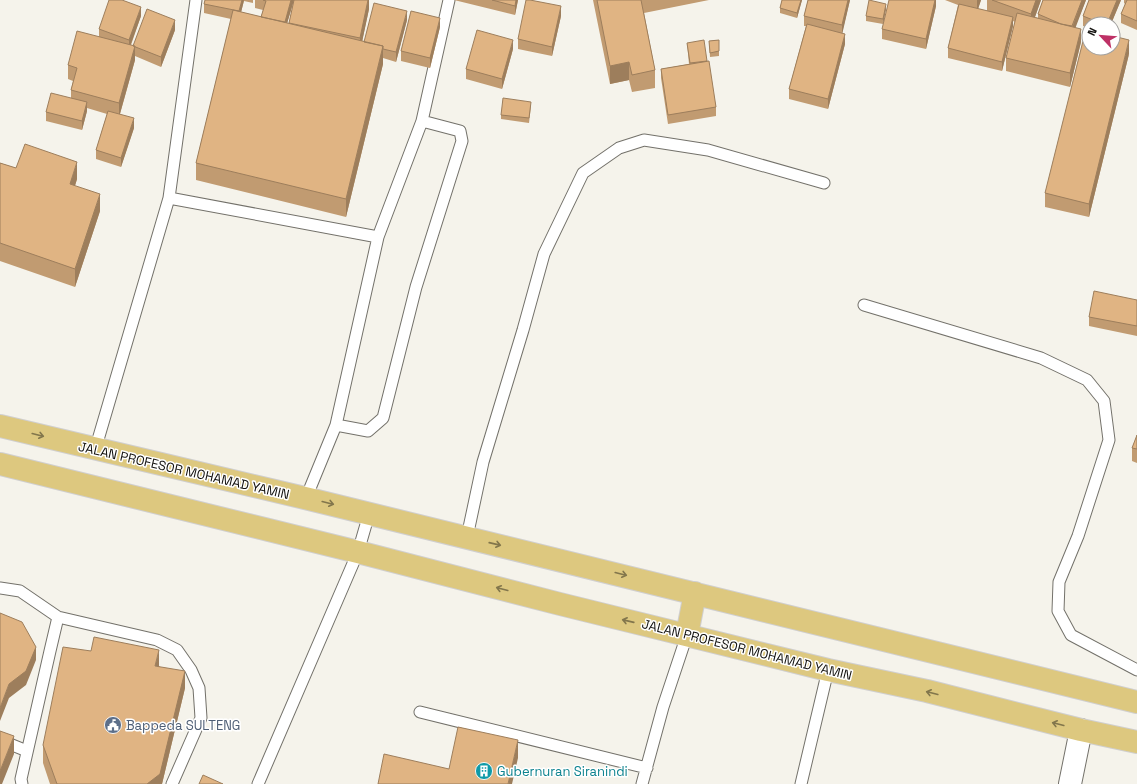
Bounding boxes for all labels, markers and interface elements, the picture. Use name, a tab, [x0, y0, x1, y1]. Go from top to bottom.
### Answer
north arrow	[1081, 16, 1121, 56]
text: N	[1084, 25, 1100, 38]
one-way arrow	[31, 432, 44, 440]
street label: JALAN PROFESOR MOHAMAD YAMIN	[77, 438, 291, 503]
one-way arrow	[321, 500, 334, 508]
one-way arrow	[488, 541, 501, 548]
one-way arrow	[615, 571, 628, 579]
one-way arrow	[496, 585, 509, 592]
street label: JALAN PROFESOR MOHAMAD YAMIN	[640, 615, 854, 684]
one-way arrow	[622, 616, 635, 624]
one-way arrow	[926, 688, 939, 696]
public building icon: Bappeda SULTENG	[103, 715, 123, 735]
place label: Bappeda SULTENG	[126, 717, 240, 734]
one-way arrow	[1052, 720, 1065, 727]
building icon: Gubernuran Siranindi	[474, 761, 494, 781]
place label: Gubernuran Siranindi	[497, 763, 628, 780]

